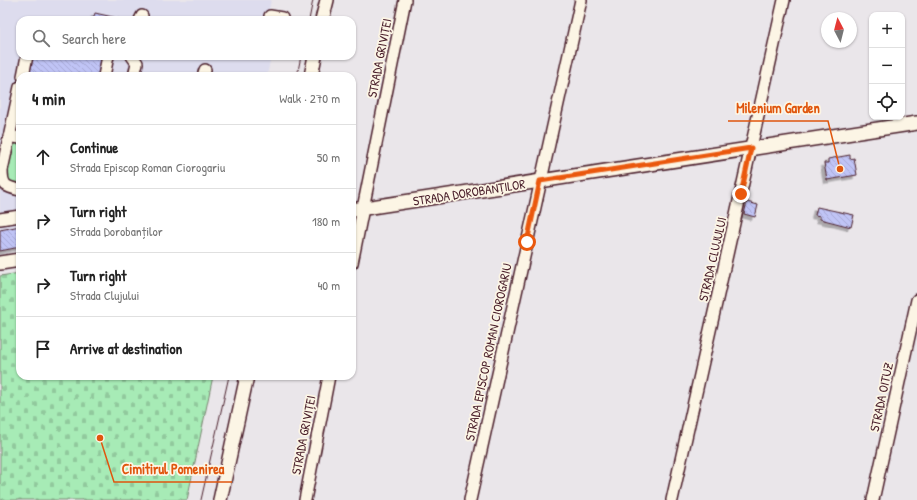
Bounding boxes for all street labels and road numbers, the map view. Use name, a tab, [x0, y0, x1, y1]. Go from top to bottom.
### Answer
street label: STRADA GRIVIȚEI	[363, 17, 395, 99]
street label: STRADA DOROBANȚILOR	[412, 174, 526, 210]
street label: STRADA CLUJULUI	[694, 215, 730, 303]
street label: STRADA EPISCOP ROMAN CIOROGARIU	[460, 262, 516, 442]
street label: STRADA OITUZ	[865, 361, 897, 433]
street label: STRADA GRIVIȚEI	[287, 394, 319, 476]

